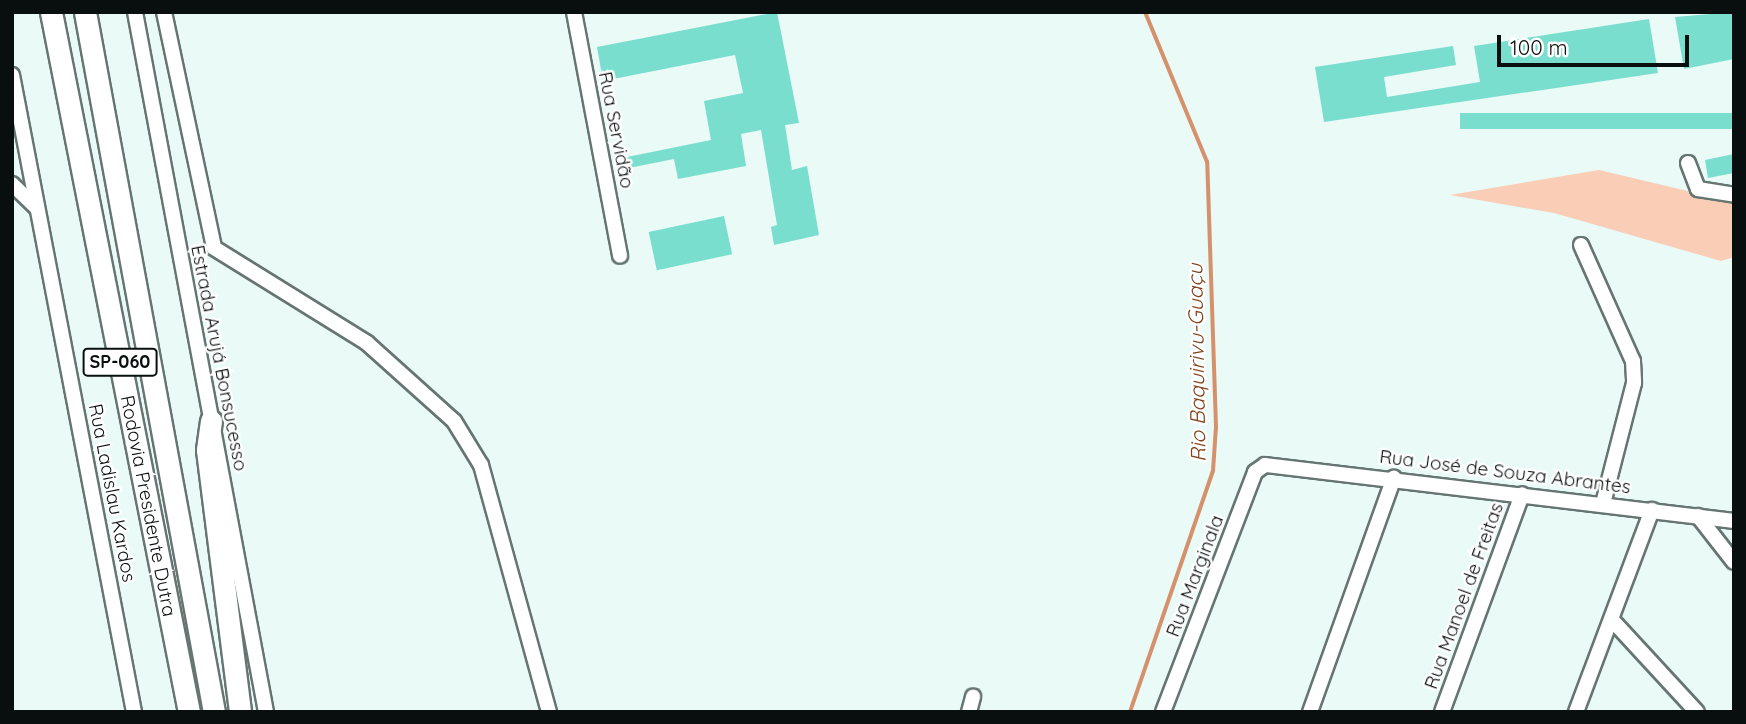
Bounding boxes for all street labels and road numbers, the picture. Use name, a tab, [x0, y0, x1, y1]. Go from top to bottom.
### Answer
street label: Rua Servidão	[594, 70, 638, 190]
street label: Estrada Arujá Bonsucesso	[186, 243, 252, 473]
road number: SP-060	[82, 348, 158, 376]
street label: Rodovia Presidente Dutra	[115, 394, 181, 618]
street label: Rua Ladislau Kardos	[84, 402, 140, 584]
street label: Rua José de Souza Abrantes	[1378, 445, 1632, 499]
street label: Rua Manoel de Freitas	[1420, 500, 1508, 692]
street label: Rua Marginala	[1161, 512, 1229, 640]

